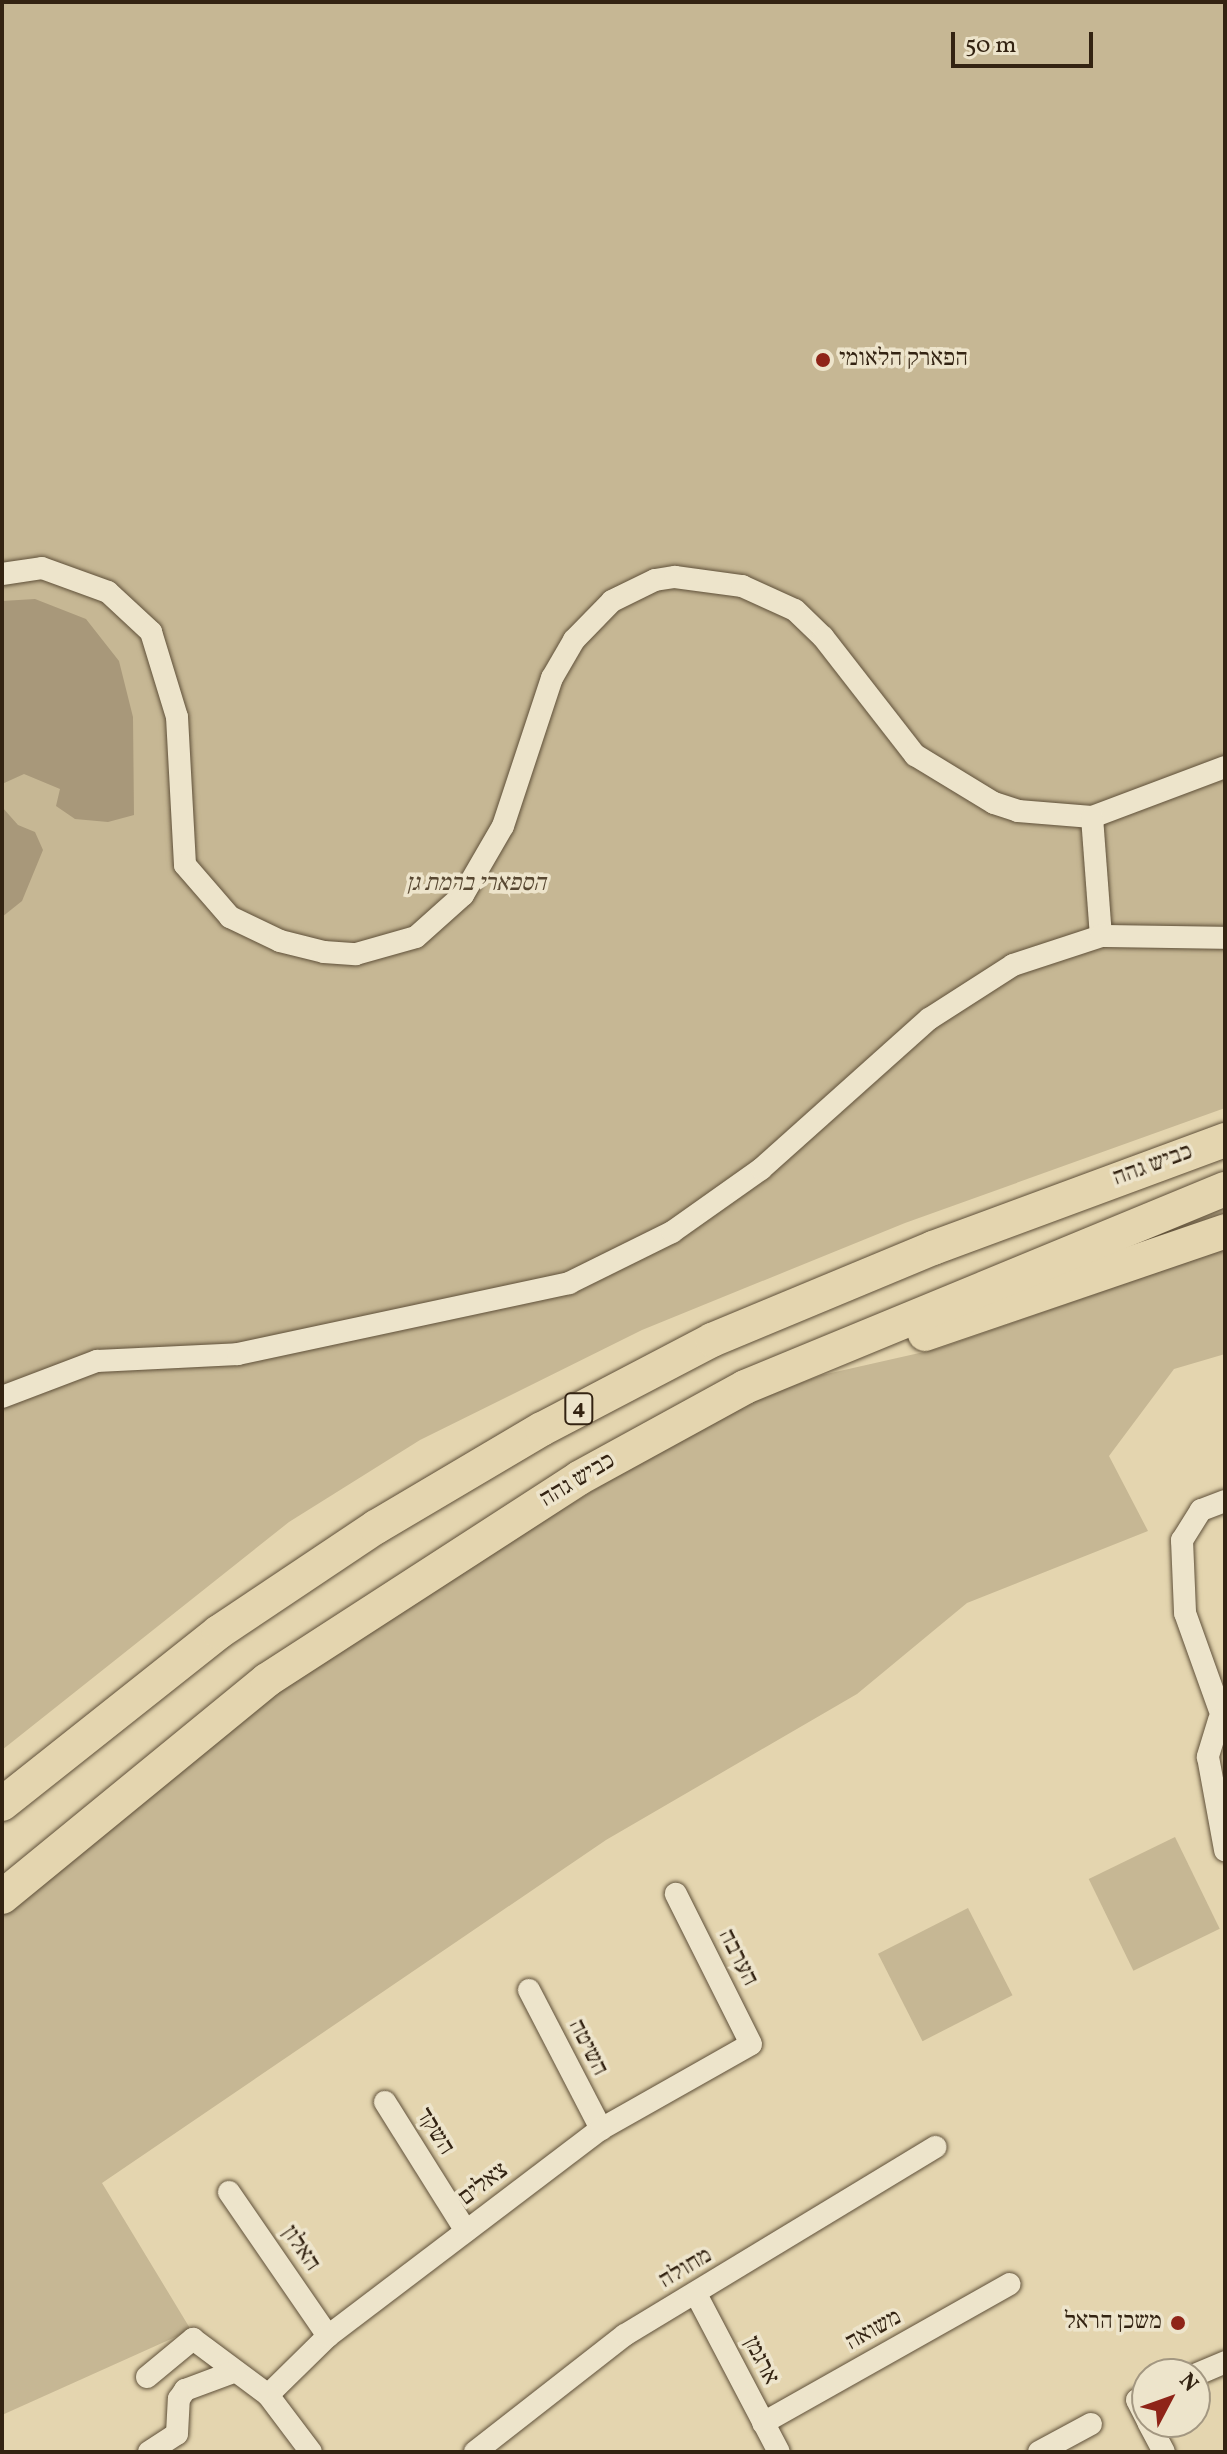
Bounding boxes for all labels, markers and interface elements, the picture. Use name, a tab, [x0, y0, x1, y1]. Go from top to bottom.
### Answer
scale bar	[955, 16, 1097, 66]
text: 50 m	[965, 29, 1017, 63]
place label: הפארק הלאומי	[839, 346, 968, 374]
marker: הפארק הלאומי	[814, 351, 832, 369]
park label: הספארי ברמת גן	[406, 871, 546, 899]
street label: כביש גהה	[1109, 1138, 1197, 1194]
road number: 4	[563, 1391, 595, 1427]
street label: כביש גהה	[535, 1447, 621, 1515]
street label: הערבה	[711, 1925, 763, 1991]
street label: השיטה	[561, 2015, 613, 2081]
street label: השקד	[408, 2103, 460, 2161]
street label: צאלים	[453, 2157, 515, 2213]
street label: האלון	[274, 2221, 326, 2277]
street label: מחולה	[654, 2242, 718, 2296]
street label: משואה	[841, 2304, 907, 2358]
place label: משכן הראל	[1064, 2309, 1162, 2337]
marker: משכן הראל	[1169, 2314, 1187, 2332]
street label: ארגמן	[736, 2332, 784, 2390]
north arrow	[1131, 2358, 1211, 2438]
text: N	[1171, 2367, 1205, 2399]

